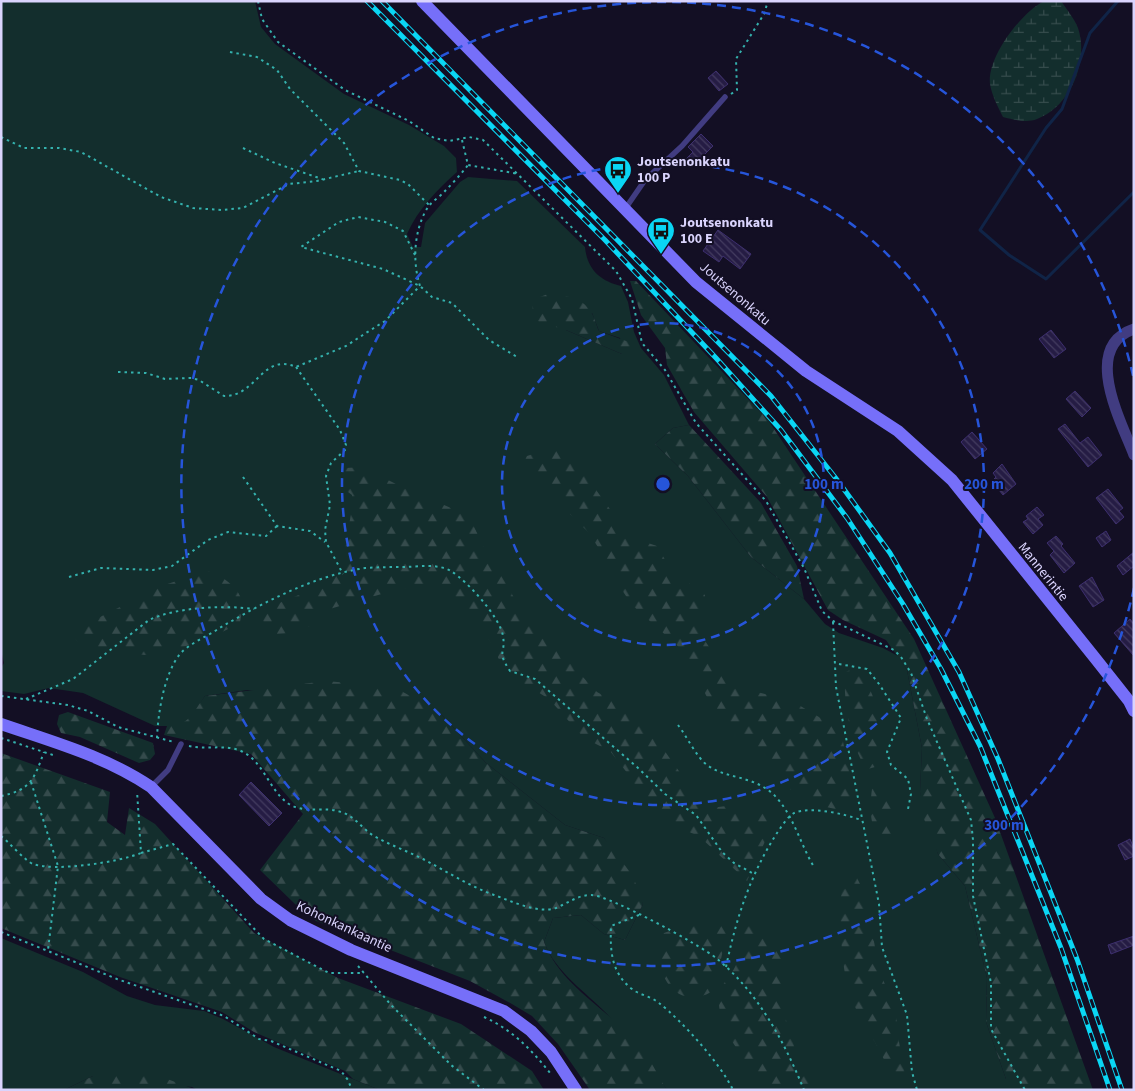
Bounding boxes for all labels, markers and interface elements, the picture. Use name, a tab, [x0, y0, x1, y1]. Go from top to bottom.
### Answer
place label: Joutsenonkatu 100 P	[637, 152, 730, 188]
bus stop icon: Joutsenonkatu 100 P	[603, 155, 633, 194]
place label: Joutsenonkatu 100 E	[680, 213, 773, 249]
bus stop icon: Joutsenonkatu 100 E	[646, 216, 676, 255]
street label: Joutsenonkatu	[695, 258, 775, 330]
text: 100 m	[804, 474, 844, 495]
text: 200 m	[964, 474, 1004, 495]
centre of rings	[654, 475, 672, 493]
street label: Mannerintie	[1013, 538, 1073, 606]
text: 300 m	[984, 815, 1024, 836]
street label: Kohonkankaantie	[293, 896, 395, 958]

